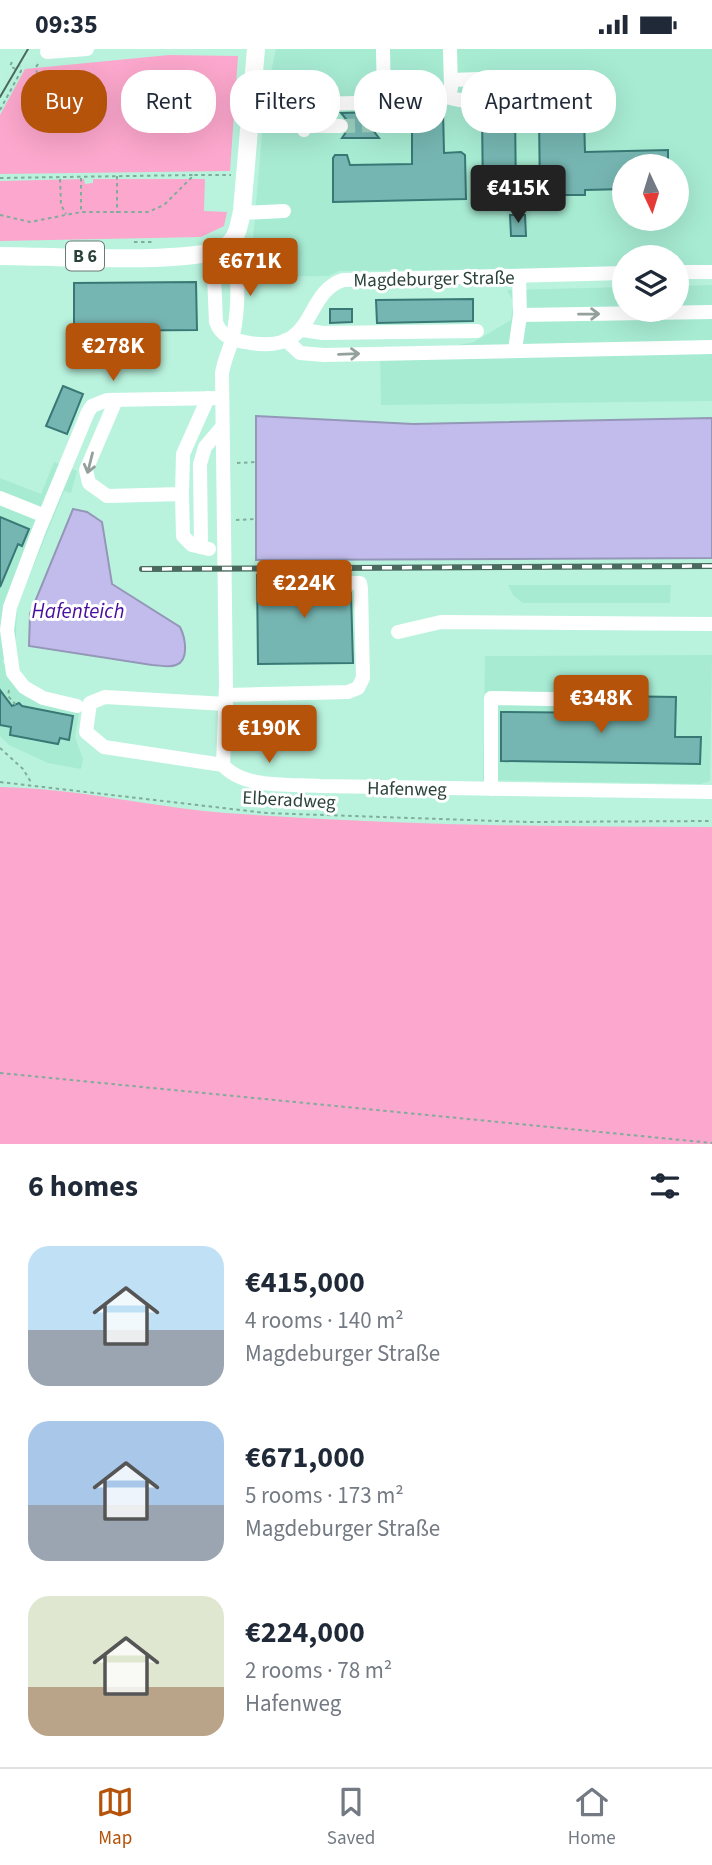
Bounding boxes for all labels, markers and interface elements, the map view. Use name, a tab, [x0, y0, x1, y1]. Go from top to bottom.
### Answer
text: 09:35	[35, 6, 98, 43]
chip: Buy	[21, 70, 107, 133]
chip: Rent	[121, 70, 216, 133]
chip: Filters	[230, 70, 340, 133]
chip: New	[354, 70, 447, 133]
chip: Apartment	[461, 70, 616, 133]
north arrow	[612, 154, 690, 231]
map controls	[612, 154, 689, 322]
pin: €415K	[469, 165, 567, 225]
text: €415K	[487, 171, 549, 204]
pin: €671K	[201, 239, 299, 298]
road number: B 6	[66, 241, 104, 271]
text: €671K	[219, 244, 281, 277]
button: layers	[612, 245, 689, 322]
street label: Magdeburger Straße	[353, 265, 515, 294]
one-way arrow	[577, 307, 600, 321]
pin: €278K	[64, 323, 162, 383]
text: €278K	[82, 329, 144, 362]
one-way arrow	[337, 347, 360, 361]
one-way arrow	[83, 452, 96, 474]
pin: €224K	[255, 561, 353, 620]
text: €224K	[273, 566, 335, 599]
water label: Hafenteich	[32, 596, 124, 626]
pin: €348K	[552, 675, 650, 735]
text: €348K	[570, 681, 632, 714]
pin: €190K	[220, 705, 318, 765]
text: €190K	[238, 711, 300, 744]
street label: Hafenweg	[367, 775, 447, 804]
street label: Elberadweg	[242, 785, 337, 816]
text: 6 homes	[28, 1165, 138, 1208]
icon: filters	[646, 1167, 684, 1205]
text: €415,000	[245, 1261, 365, 1304]
icon: home	[84, 1274, 168, 1358]
text: 4 rooms · 140 m²	[245, 1304, 404, 1337]
text: Magdeburger Straße	[245, 1337, 440, 1370]
text: €671,000	[245, 1436, 365, 1479]
icon: home	[84, 1449, 168, 1533]
text: 5 rooms · 173 m²	[245, 1479, 404, 1512]
text: Magdeburger Straße	[245, 1512, 440, 1545]
text: €224,000	[245, 1611, 365, 1654]
icon: home	[84, 1624, 168, 1708]
text: 2 rooms · 78 m²	[245, 1654, 392, 1687]
text: Hafenweg	[245, 1687, 341, 1720]
tab: Map	[96, 1783, 134, 1852]
tab: Saved	[327, 1783, 375, 1852]
tab: Home	[568, 1783, 616, 1852]

